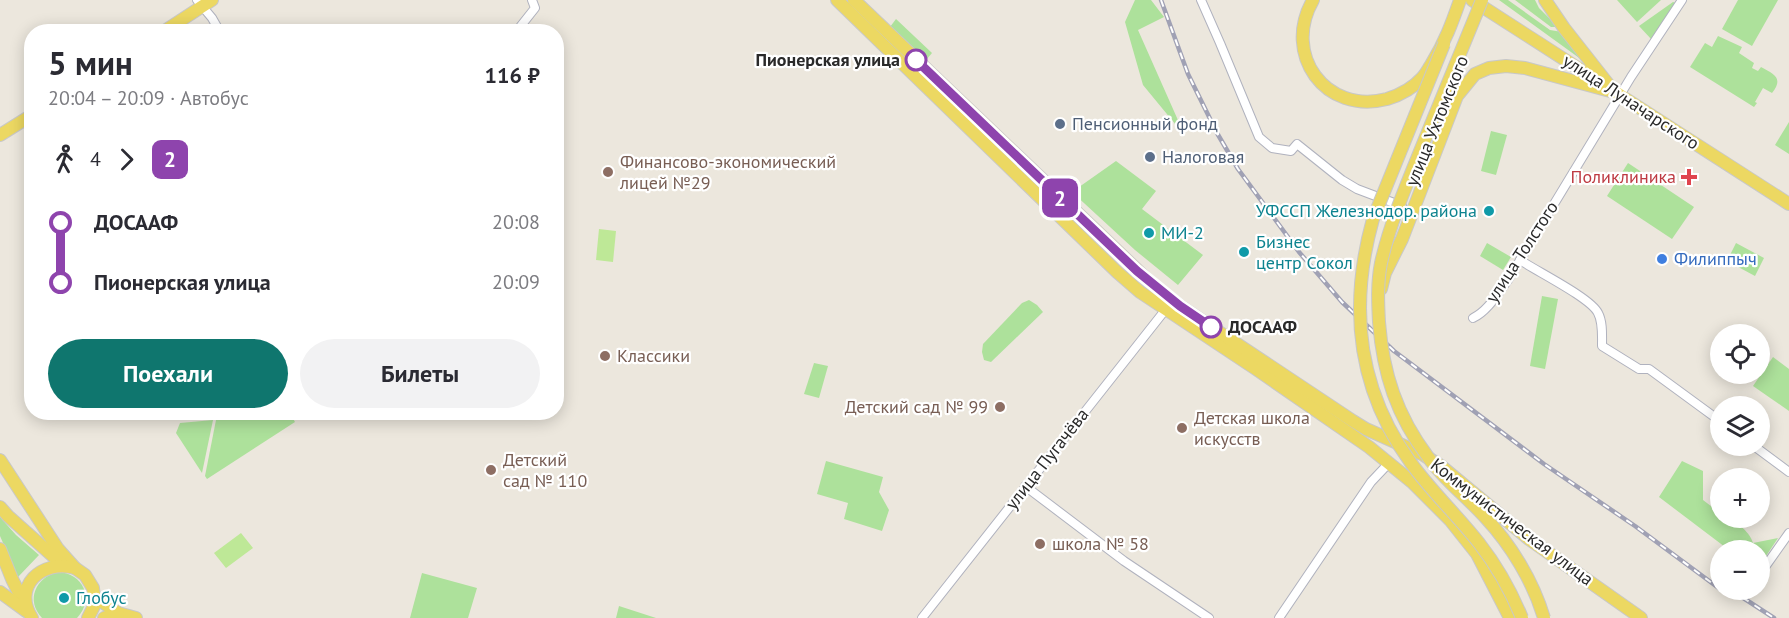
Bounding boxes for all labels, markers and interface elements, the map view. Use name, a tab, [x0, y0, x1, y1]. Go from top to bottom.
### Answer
text: 5 мин	[48, 41, 133, 84]
place label: Пионерская улица	[755, 48, 900, 71]
marker: Пионерская улица	[905, 49, 927, 71]
street label: улица Луначарского	[1559, 49, 1704, 154]
street label: улица Ухтомского	[1400, 52, 1473, 189]
text: 116 ₽	[485, 61, 540, 89]
text: 20:04 – 20:09 · Автобус	[48, 85, 249, 111]
place label: Пенсионный фонд	[1072, 112, 1218, 135]
marker: Пенсионный фонд	[1053, 117, 1067, 131]
icon: walk	[48, 143, 81, 176]
icon: forward	[110, 143, 143, 176]
place label: Налоговая	[1162, 145, 1244, 168]
text: 4	[90, 146, 101, 172]
text: 2	[164, 146, 176, 173]
place label: Финансово-экономический лицей №29	[619, 150, 836, 194]
marker: Налоговая	[1143, 150, 1157, 164]
marker: Финансово-экономический лицей №29	[601, 165, 615, 179]
place label: Поликлиника	[1571, 165, 1676, 188]
marker: Поликлиника	[1680, 168, 1698, 186]
line badge: 2	[1040, 178, 1080, 218]
text: 2	[1054, 185, 1066, 212]
street label: улица Толстого	[1480, 197, 1563, 307]
place label: УФССП Железнодор. района	[1256, 199, 1477, 222]
marker: УФССП Железнодор. района	[1482, 204, 1496, 218]
text: ДОСААФ	[94, 208, 178, 236]
text: 20:08	[492, 209, 540, 235]
place label: МИ-2	[1161, 221, 1204, 244]
marker: МИ-2	[1142, 226, 1156, 240]
place label: Бизнес центр Сокол	[1256, 230, 1353, 274]
marker: Бизнес центр Сокол	[1237, 245, 1251, 259]
place label: Филиппыч	[1674, 247, 1757, 270]
marker: Филиппыч	[1655, 252, 1669, 266]
text: Пионерская улица	[94, 268, 271, 296]
text: 20:09	[492, 269, 540, 295]
place label: ДОСААФ	[1228, 315, 1297, 338]
marker: ДОСААФ	[1200, 316, 1222, 338]
map controls	[1710, 324, 1770, 600]
button: locate	[1710, 324, 1770, 384]
button: Поехали	[48, 339, 288, 408]
button: Билеты	[300, 339, 540, 408]
place label: Классики	[617, 344, 690, 367]
marker: Классики	[598, 349, 612, 363]
place label: Детский сад № 99	[845, 395, 988, 418]
button: layers	[1710, 396, 1770, 456]
marker: Детский сад № 99	[993, 400, 1007, 414]
street label: улица Пугачёва	[1000, 403, 1093, 514]
place label: Детская школа искусств	[1194, 406, 1310, 450]
marker: Детская школа искусств	[1175, 421, 1189, 435]
place label: Детский сад № 110	[503, 448, 587, 492]
street label: Коммунистическая улица	[1426, 453, 1598, 590]
marker: Детский сад № 110	[484, 463, 498, 477]
button: +	[1710, 468, 1770, 528]
place label: школа № 58	[1052, 532, 1149, 555]
marker: школа № 58	[1033, 537, 1047, 551]
button: −	[1710, 540, 1770, 600]
place label: Глобус	[76, 586, 127, 609]
marker: Глобус	[57, 591, 71, 605]

